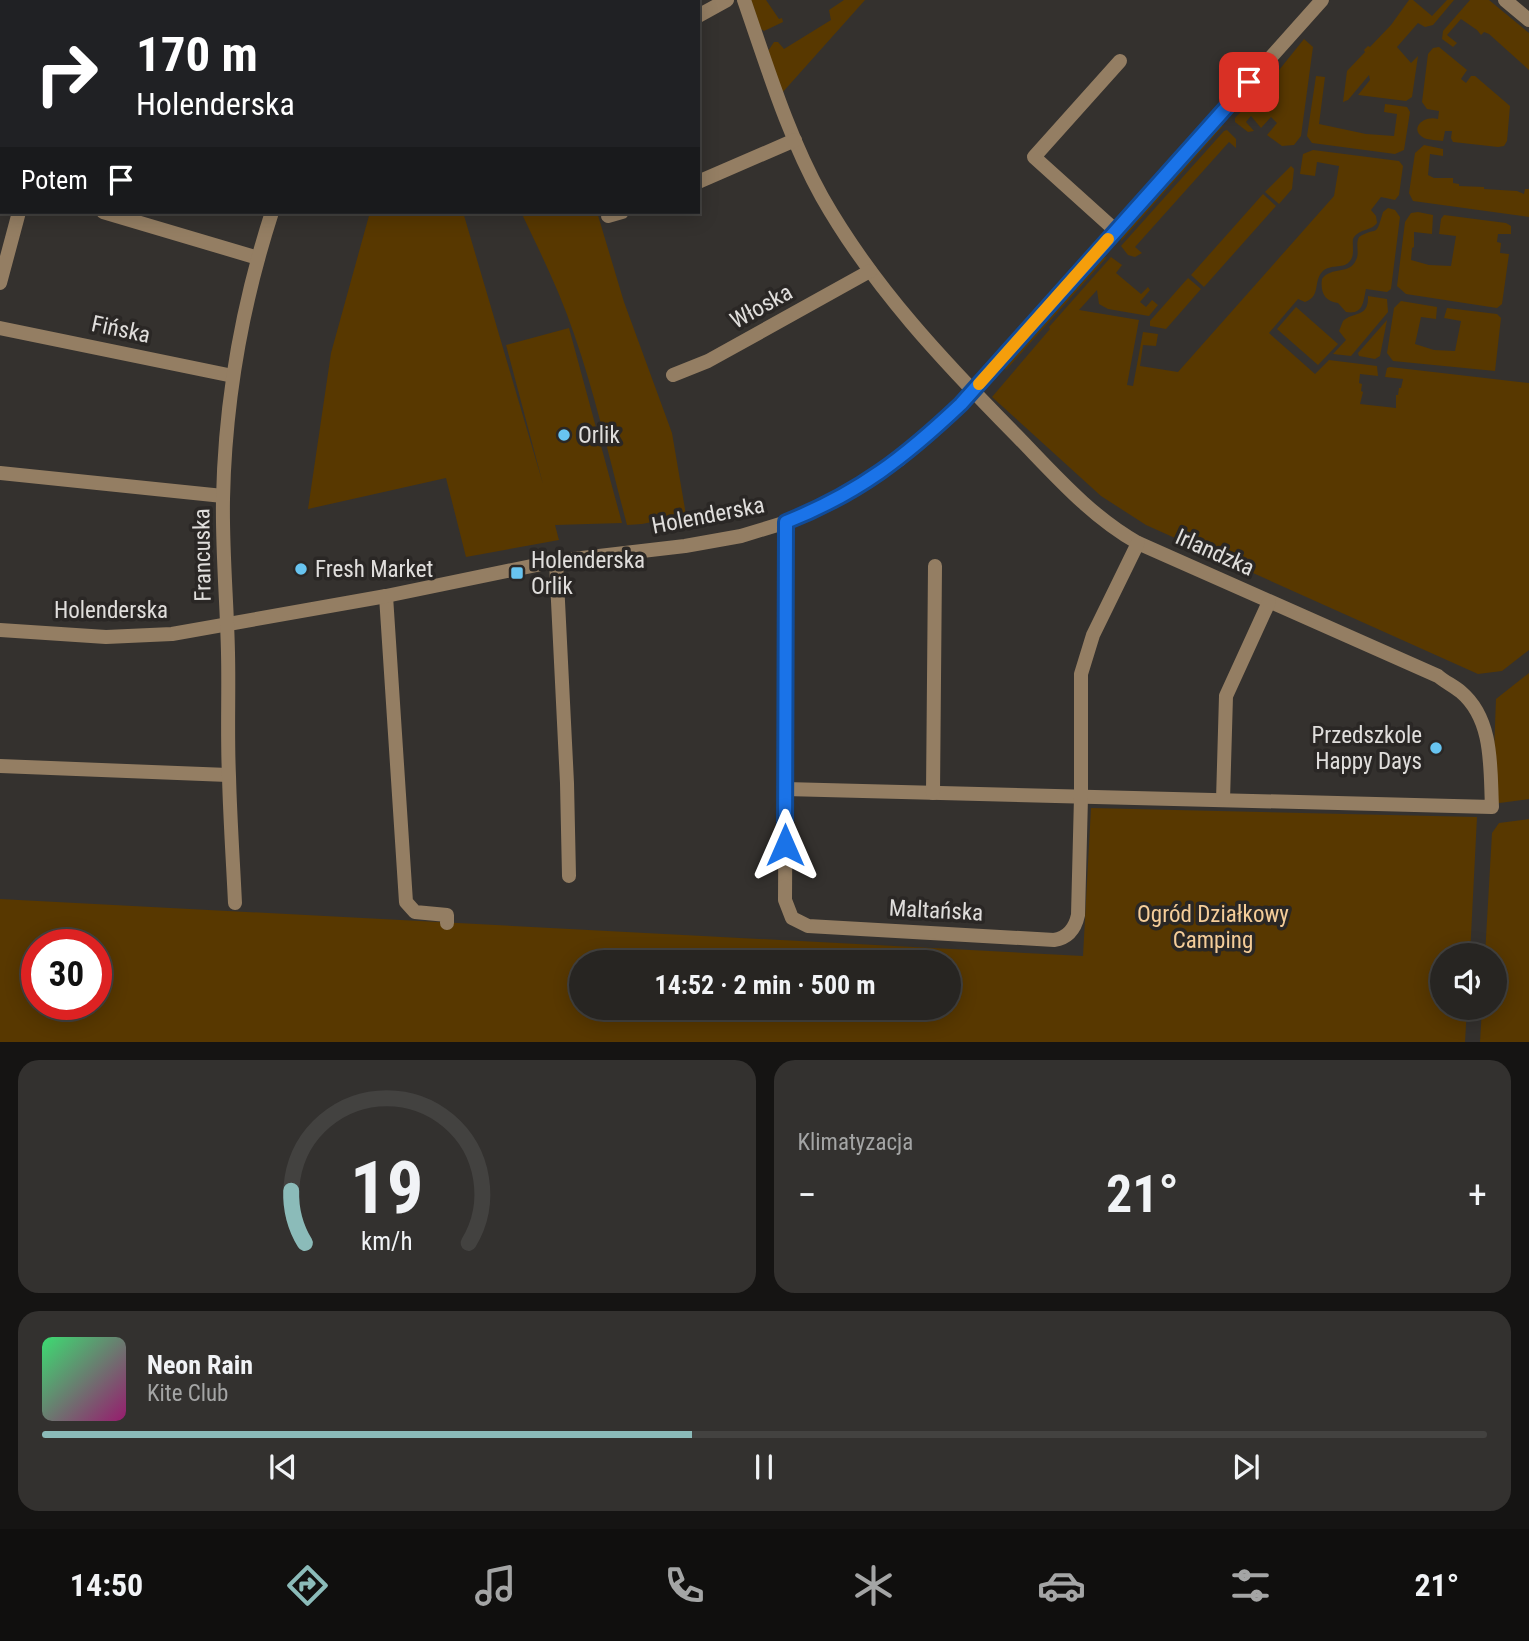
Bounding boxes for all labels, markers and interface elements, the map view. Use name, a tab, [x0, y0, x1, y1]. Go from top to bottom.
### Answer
text: 170 m	[136, 26, 258, 83]
icon: right	[21, 28, 112, 119]
pin	[1219, 52, 1279, 112]
icon: arrive	[1230, 63, 1268, 101]
text: Holenderska	[136, 85, 295, 123]
icon: arrive	[102, 161, 140, 199]
text: Potem	[21, 165, 88, 195]
street label: Włoska	[726, 278, 797, 334]
street label: Fińska	[89, 310, 153, 349]
place label: Orlik	[578, 422, 620, 449]
marker: Orlik	[556, 427, 572, 443]
street label: Holenderska	[650, 491, 767, 540]
street label: Francuska	[188, 508, 217, 602]
street label: Irlandzka	[1171, 523, 1258, 582]
place label: Holenderska Orlik	[531, 547, 645, 600]
place label: Fresh Market	[315, 556, 433, 583]
marker: Fresh Market	[293, 561, 309, 577]
marker: Holenderska Orlik	[509, 565, 525, 581]
street label: Holenderska	[54, 597, 168, 624]
place label: Przedszkole Happy Days	[1312, 722, 1422, 775]
marker: Przedszkole Happy Days	[1428, 740, 1444, 756]
position arrow	[748, 808, 822, 882]
street label: Maltańska	[888, 895, 984, 926]
park label: Ogród Działkowy Camping	[1137, 901, 1289, 954]
speed limit sign: 30	[21, 929, 112, 1020]
map controls	[1430, 943, 1507, 1020]
button: sound	[1430, 943, 1507, 1020]
text: 14:52 · 2 min · 500 m	[655, 970, 875, 1000]
text: Klimatyzacja	[798, 1129, 913, 1156]
text: 19	[350, 1145, 424, 1231]
text: 21°	[1106, 1164, 1179, 1225]
text: −	[798, 1173, 817, 1217]
text: +	[1468, 1173, 1487, 1217]
text: km/h	[361, 1226, 412, 1255]
text: Neon Rain	[147, 1350, 253, 1380]
text: Kite Club	[147, 1380, 228, 1407]
icon: previous	[264, 1448, 302, 1486]
icon: pause	[745, 1448, 783, 1486]
icon: next	[1227, 1448, 1265, 1486]
icon: directions	[283, 1561, 332, 1610]
icon: music	[471, 1561, 520, 1610]
icon: phone	[660, 1561, 709, 1610]
icon: climate	[849, 1561, 898, 1610]
icon: car	[1037, 1561, 1086, 1610]
icon: filters	[1226, 1561, 1275, 1610]
text: 14:50	[70, 1566, 143, 1604]
text: 21°	[1414, 1566, 1459, 1604]

